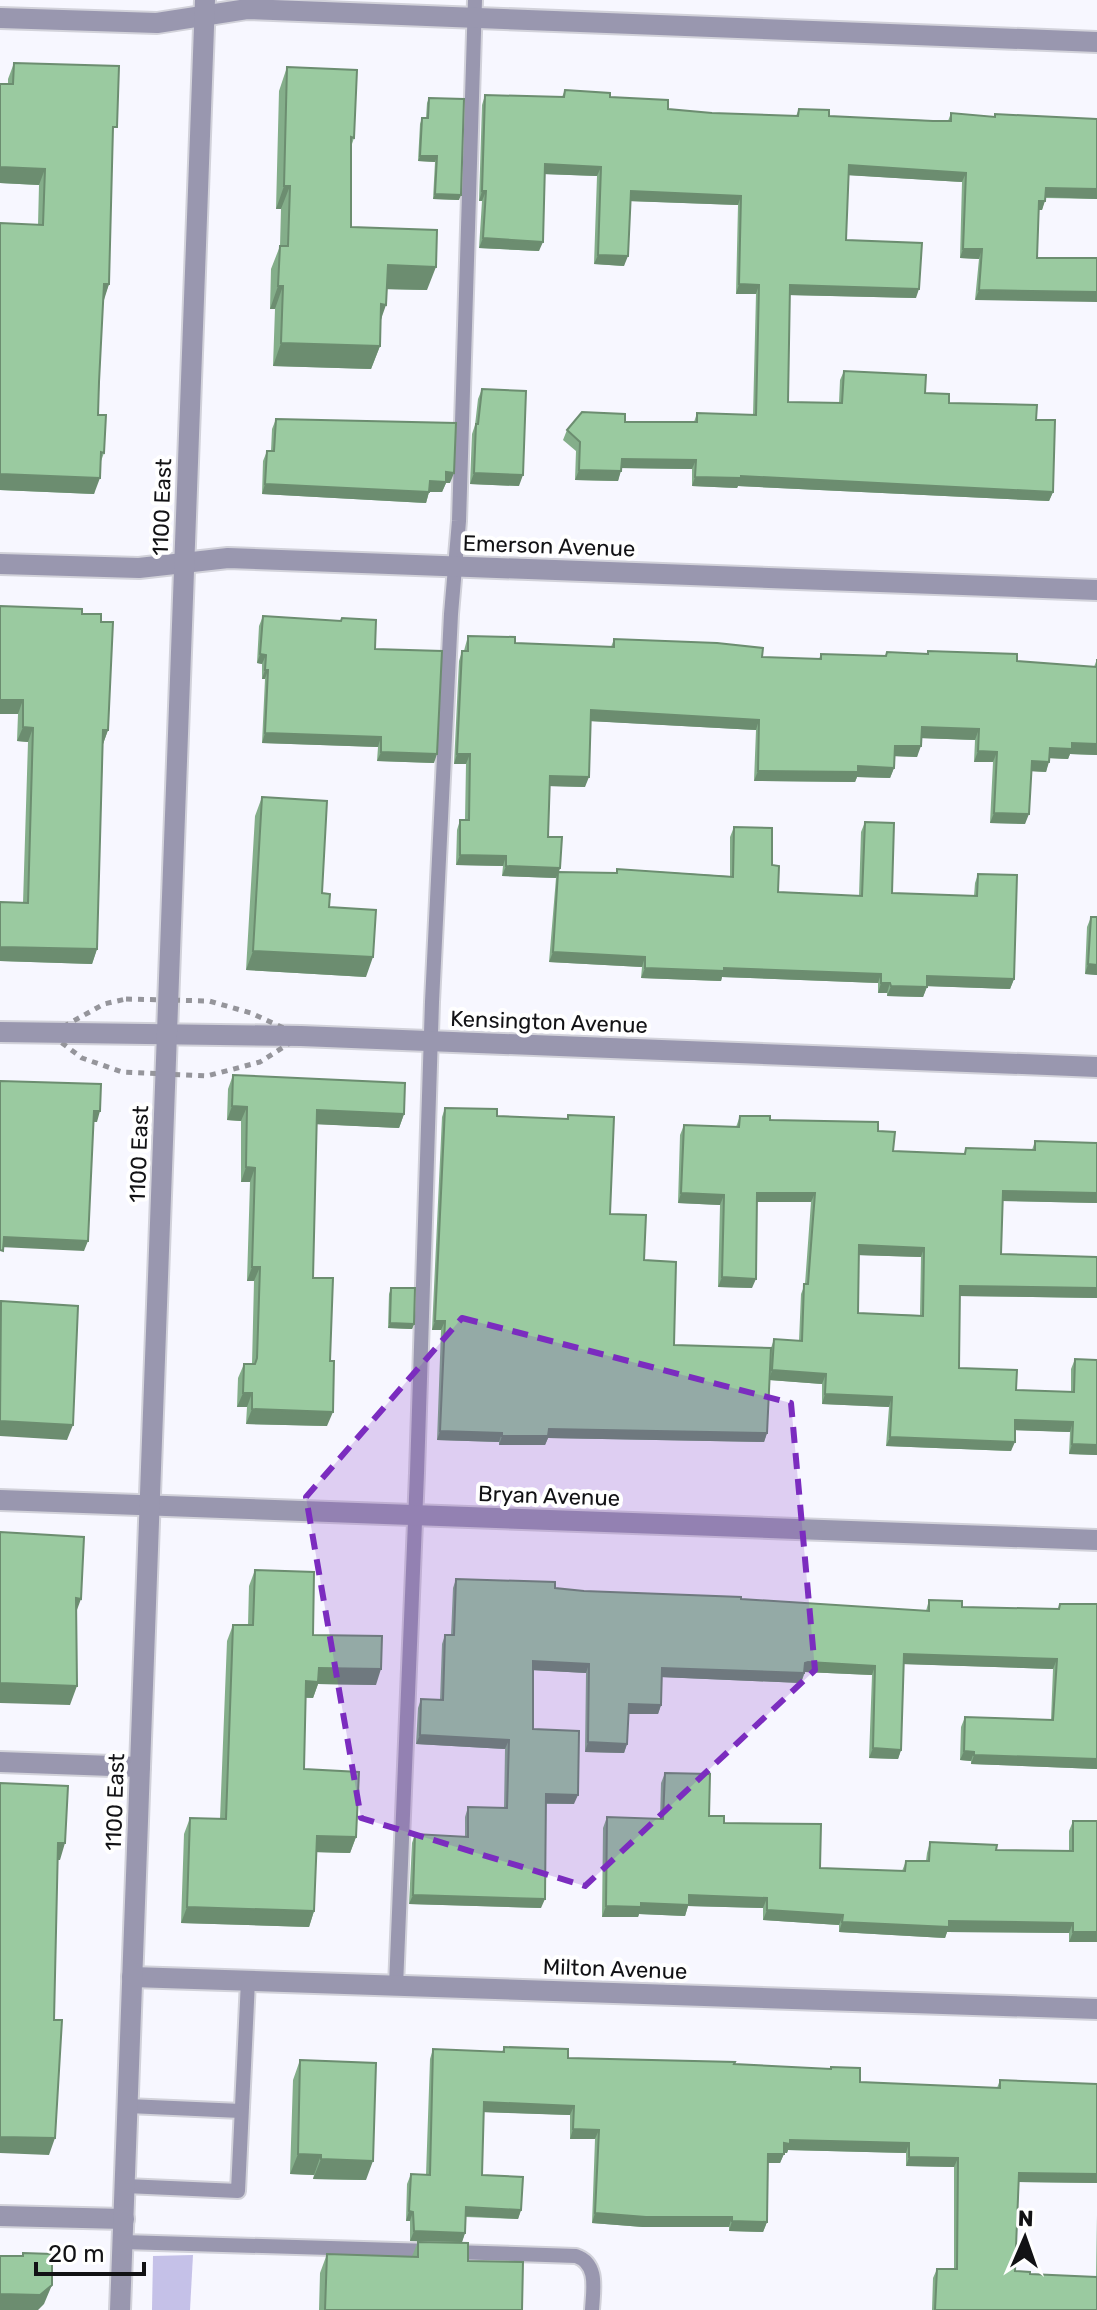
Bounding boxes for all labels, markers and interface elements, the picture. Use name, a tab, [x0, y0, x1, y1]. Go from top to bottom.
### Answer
street label: 1100 East	[147, 457, 177, 556]
street label: Emerson Avenue	[462, 529, 636, 563]
street label: Kensington Avenue	[450, 1005, 648, 1039]
street label: 1100 East	[124, 1104, 154, 1203]
street label: Bryan Avenue	[478, 1480, 620, 1512]
street label: 1100 East	[100, 1752, 130, 1851]
street label: Milton Avenue	[542, 1953, 688, 1985]
north arrow	[985, 2198, 1065, 2278]
text: N	[1017, 2205, 1034, 2232]
scale bar	[36, 2226, 144, 2276]
text: 20 m	[48, 2240, 105, 2268]

